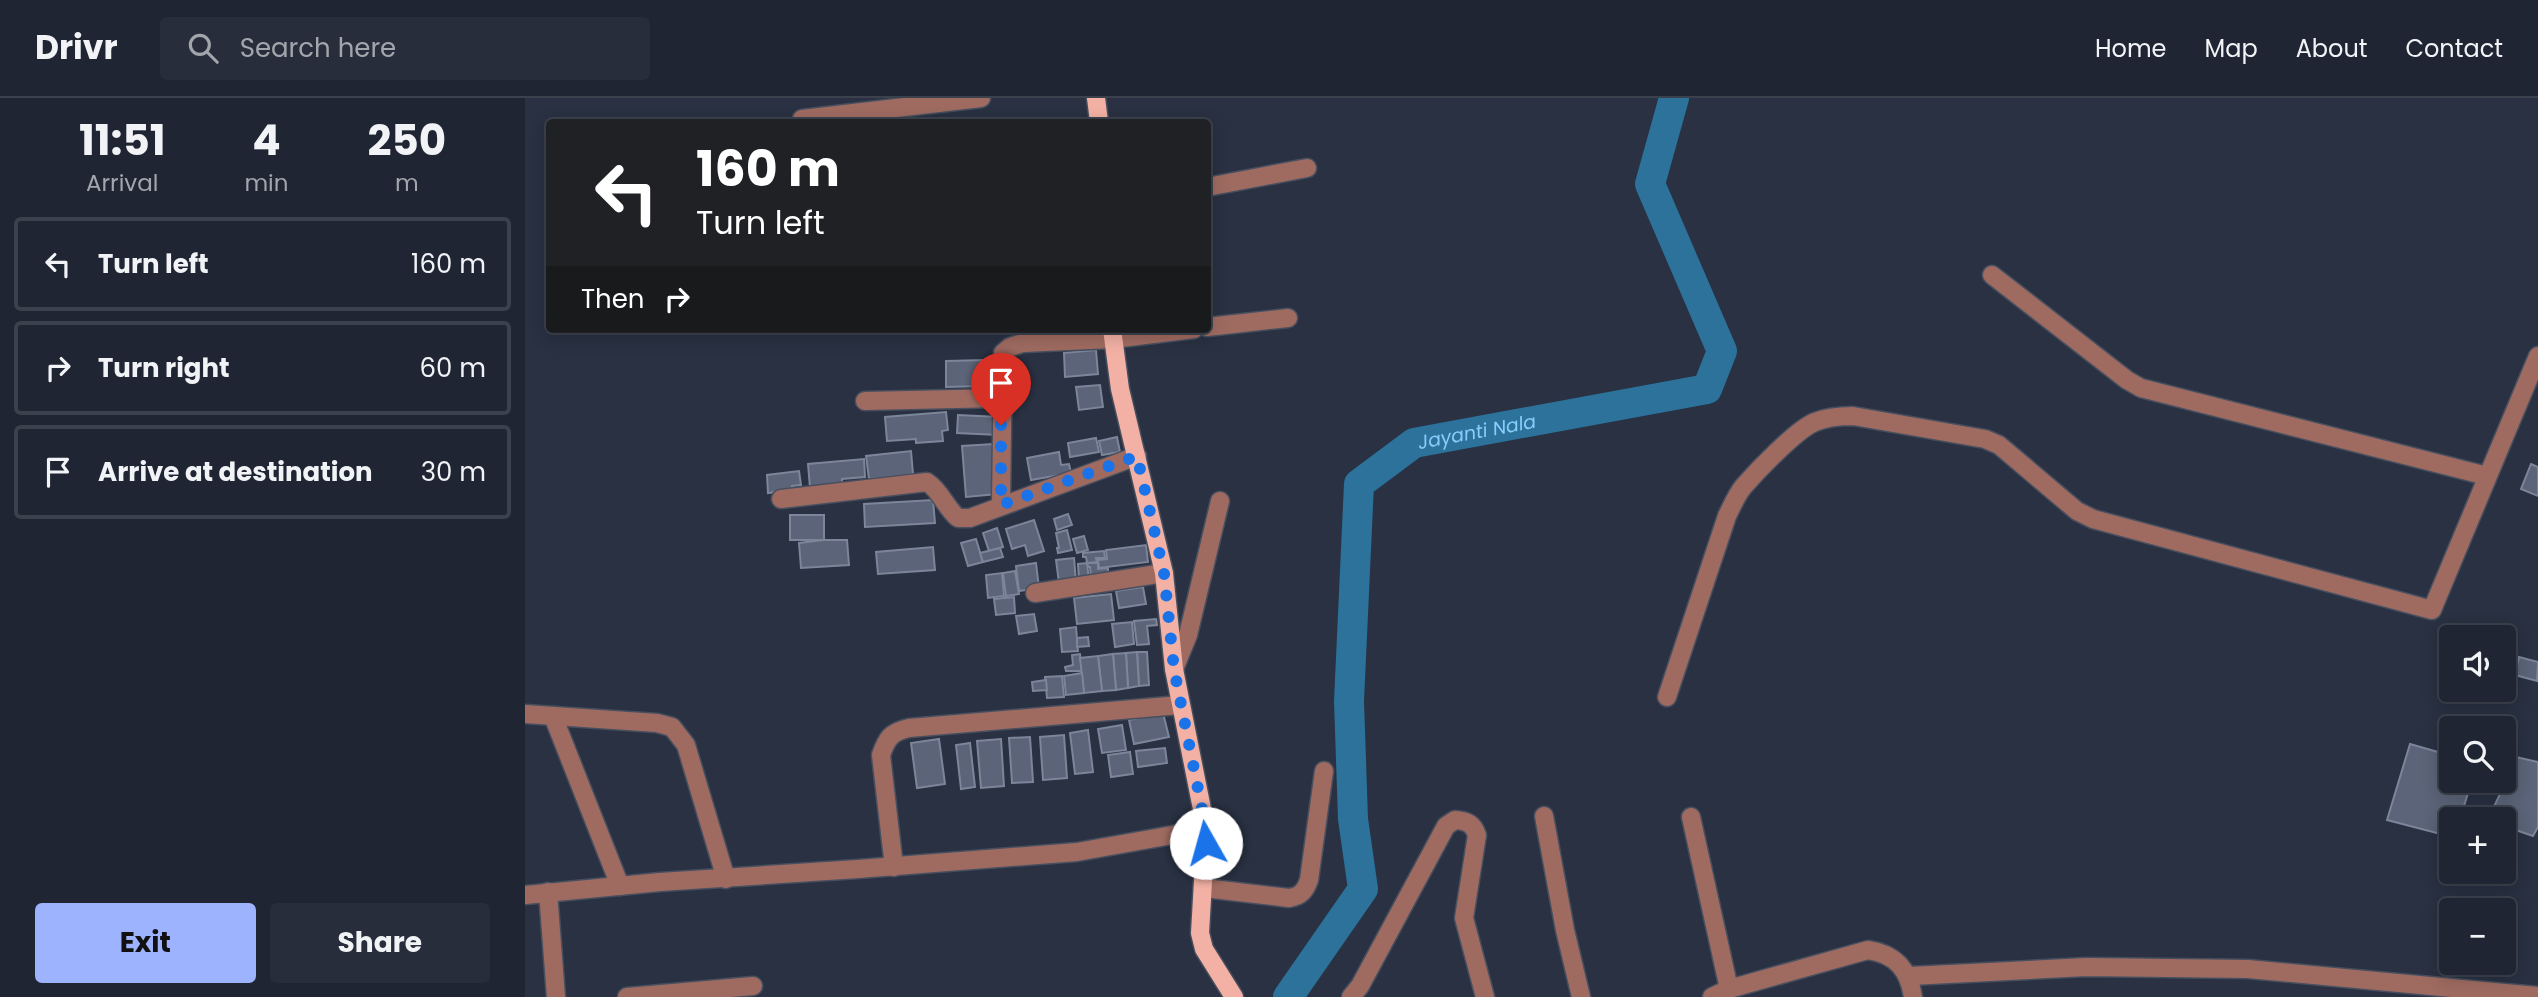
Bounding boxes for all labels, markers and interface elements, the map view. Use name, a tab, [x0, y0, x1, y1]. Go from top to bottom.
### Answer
search box	[160, 17, 650, 80]
text: Drivr	[35, 24, 118, 71]
icon: search	[184, 29, 222, 67]
text: Search here	[240, 30, 396, 66]
text: Home	[2095, 32, 2167, 65]
text: Map	[2205, 32, 2258, 65]
text: About	[2296, 32, 2367, 65]
text: Contact	[2405, 32, 2503, 65]
text: 11:51	[79, 111, 166, 170]
text: 4	[252, 111, 281, 170]
text: 250	[367, 111, 446, 170]
text: 160 m	[696, 135, 840, 203]
icon: left	[581, 147, 672, 238]
text: Arrival	[86, 167, 158, 199]
text: min	[244, 167, 289, 199]
text: m	[395, 167, 419, 199]
text: Turn left	[696, 200, 825, 245]
icon: left	[39, 245, 77, 283]
text: Turn left	[98, 246, 209, 282]
text: 160 m	[411, 246, 486, 282]
icon: right	[658, 280, 696, 318]
text: Then	[581, 281, 644, 317]
icon: right	[39, 349, 77, 387]
text: Turn right	[98, 350, 230, 386]
text: 60 m	[419, 350, 486, 386]
pin	[971, 353, 1031, 425]
icon: arrive	[982, 364, 1020, 402]
water label: Jayanti Nala	[1416, 408, 1538, 456]
icon: arrive	[39, 453, 77, 491]
text: Arrive at destination	[98, 454, 373, 490]
text: 30 m	[421, 454, 486, 490]
map controls	[2439, 625, 2516, 975]
button: sound	[2439, 625, 2516, 702]
button: search	[2439, 716, 2516, 793]
position arrow	[1169, 806, 1243, 880]
button: +	[2439, 807, 2516, 884]
button: −	[2439, 898, 2516, 975]
button: Exit	[35, 903, 256, 983]
button: Share	[270, 903, 490, 983]

